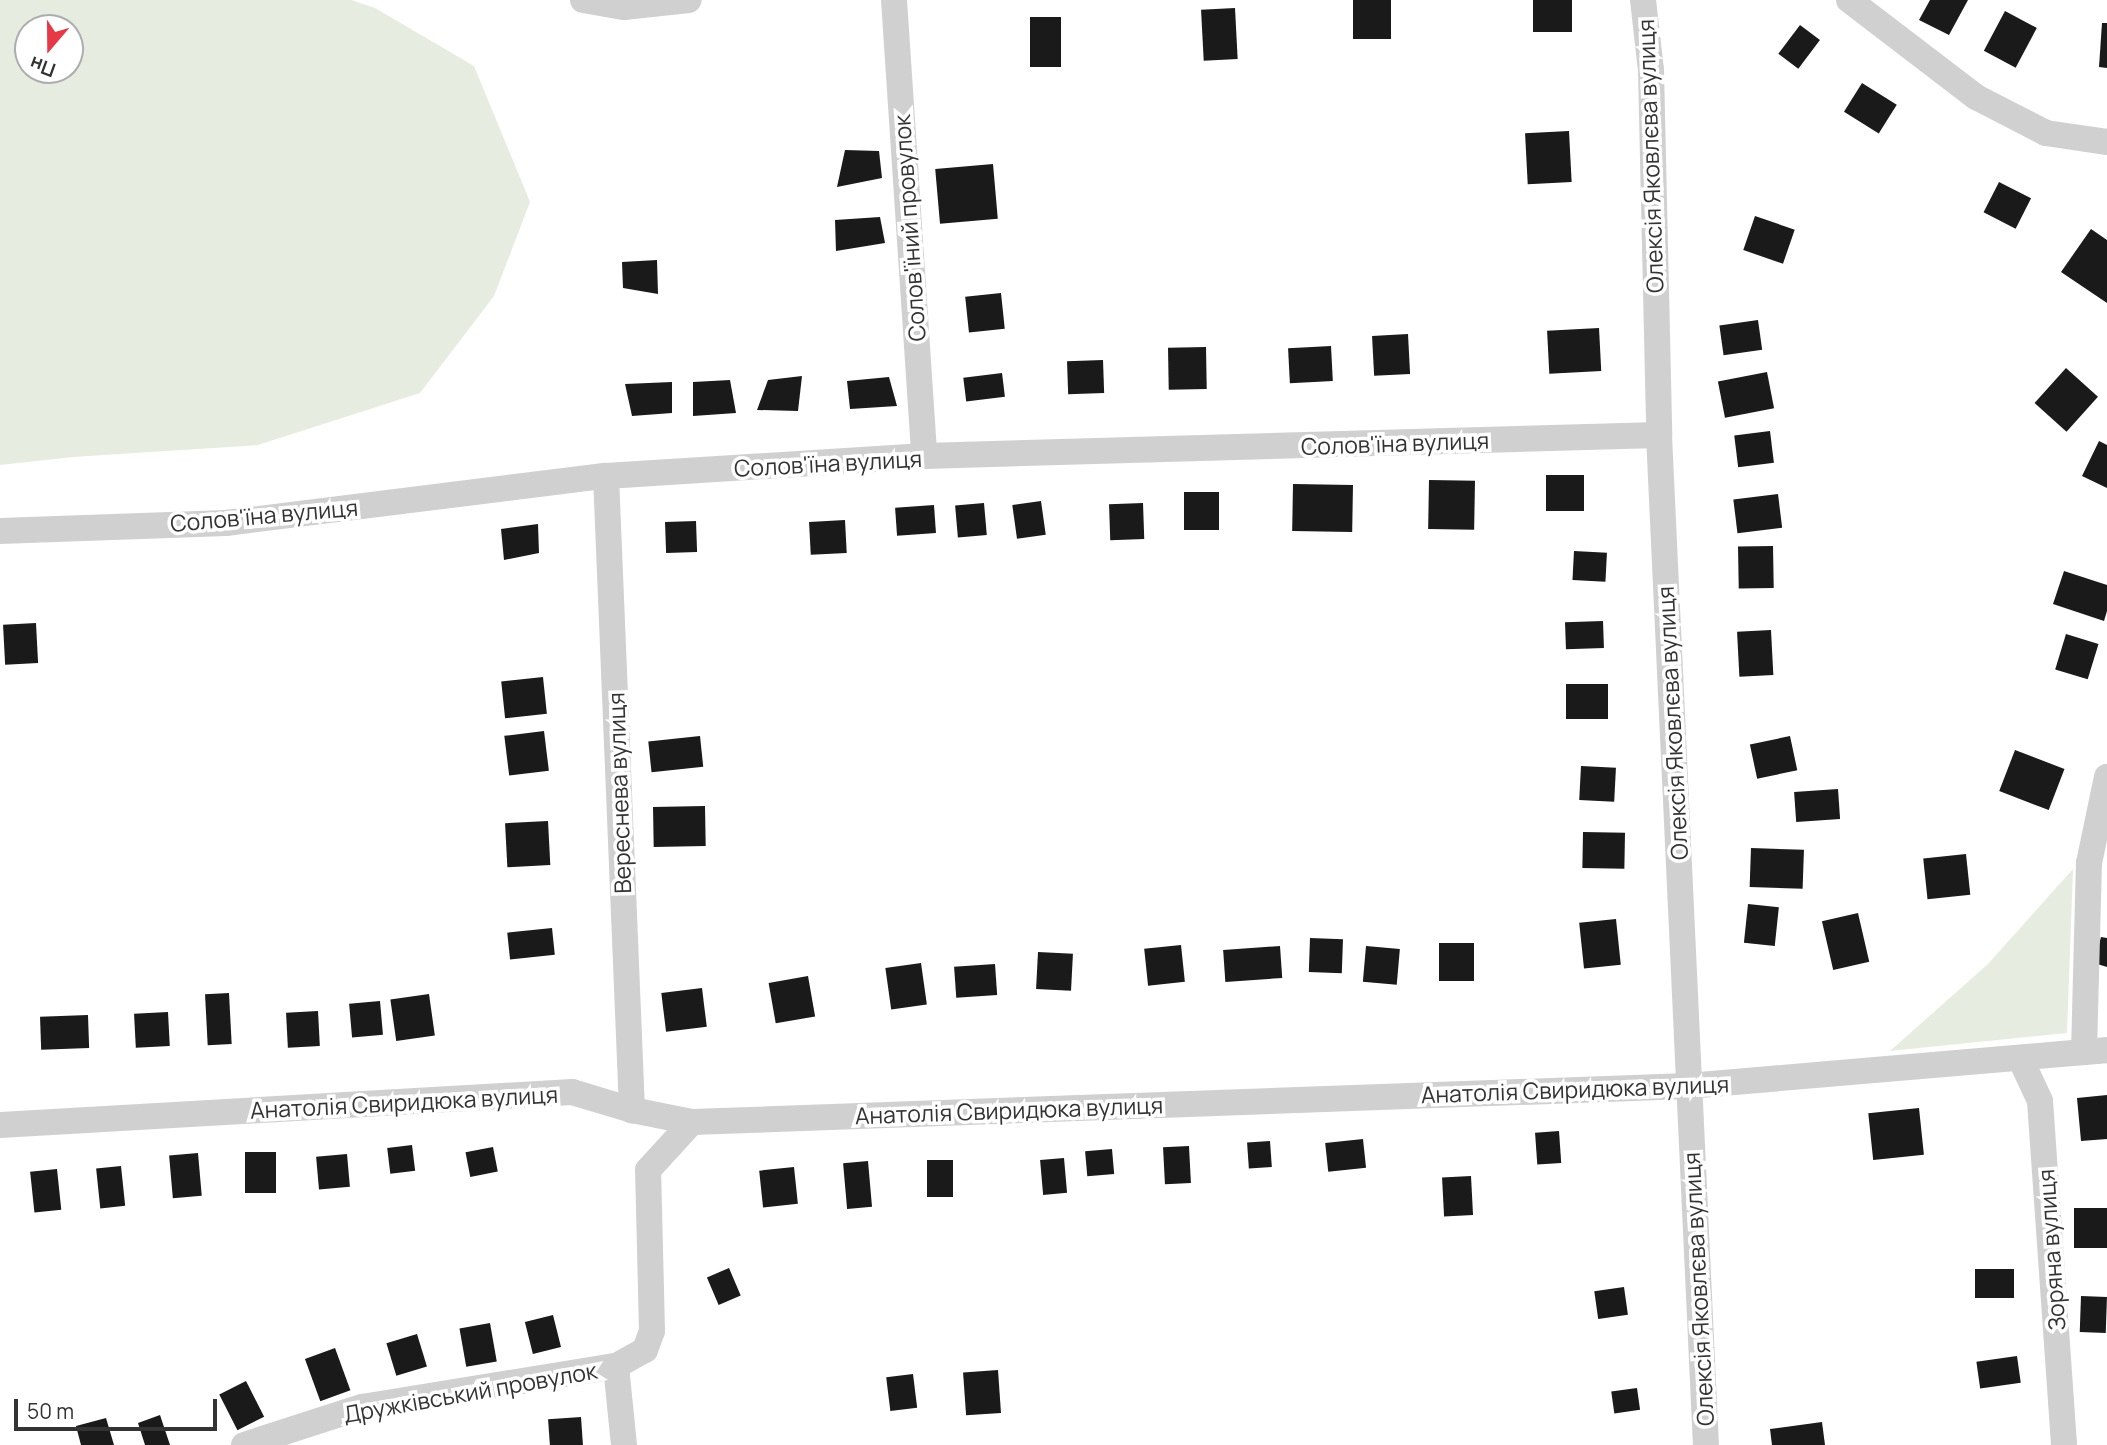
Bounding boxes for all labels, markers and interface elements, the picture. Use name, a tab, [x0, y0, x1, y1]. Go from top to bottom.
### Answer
north arrow	[14, 14, 84, 84]
street label: Олексія Яковлєва вулиця	[1631, 19, 1669, 293]
text: Пн	[26, 50, 59, 83]
street label: Солов'їний провулок	[887, 114, 931, 342]
street label: Солов'їна вулиця	[1300, 426, 1490, 460]
street label: Солов'їна вулиця	[733, 444, 923, 482]
street label: Солов'їна вулиця	[169, 493, 359, 537]
street label: Олексія Яковлєва вулиця	[1651, 585, 1693, 861]
street label: Вереснева вулиця	[602, 692, 636, 894]
street label: Анатолія Свиридюка вулиця	[1420, 1070, 1730, 1108]
street label: Анатолія Свиридюка вулиця	[249, 1080, 559, 1124]
street label: Анатолія Свиридюка вулиця	[854, 1091, 1164, 1129]
street label: Олексія Яковлєва вулиця	[1677, 1151, 1719, 1427]
street label: Зоряна вулиця	[2032, 1168, 2070, 1332]
street label: Дружківський провулок	[341, 1356, 599, 1428]
scale bar	[18, 1386, 220, 1430]
text: 50 m	[27, 1397, 74, 1425]

